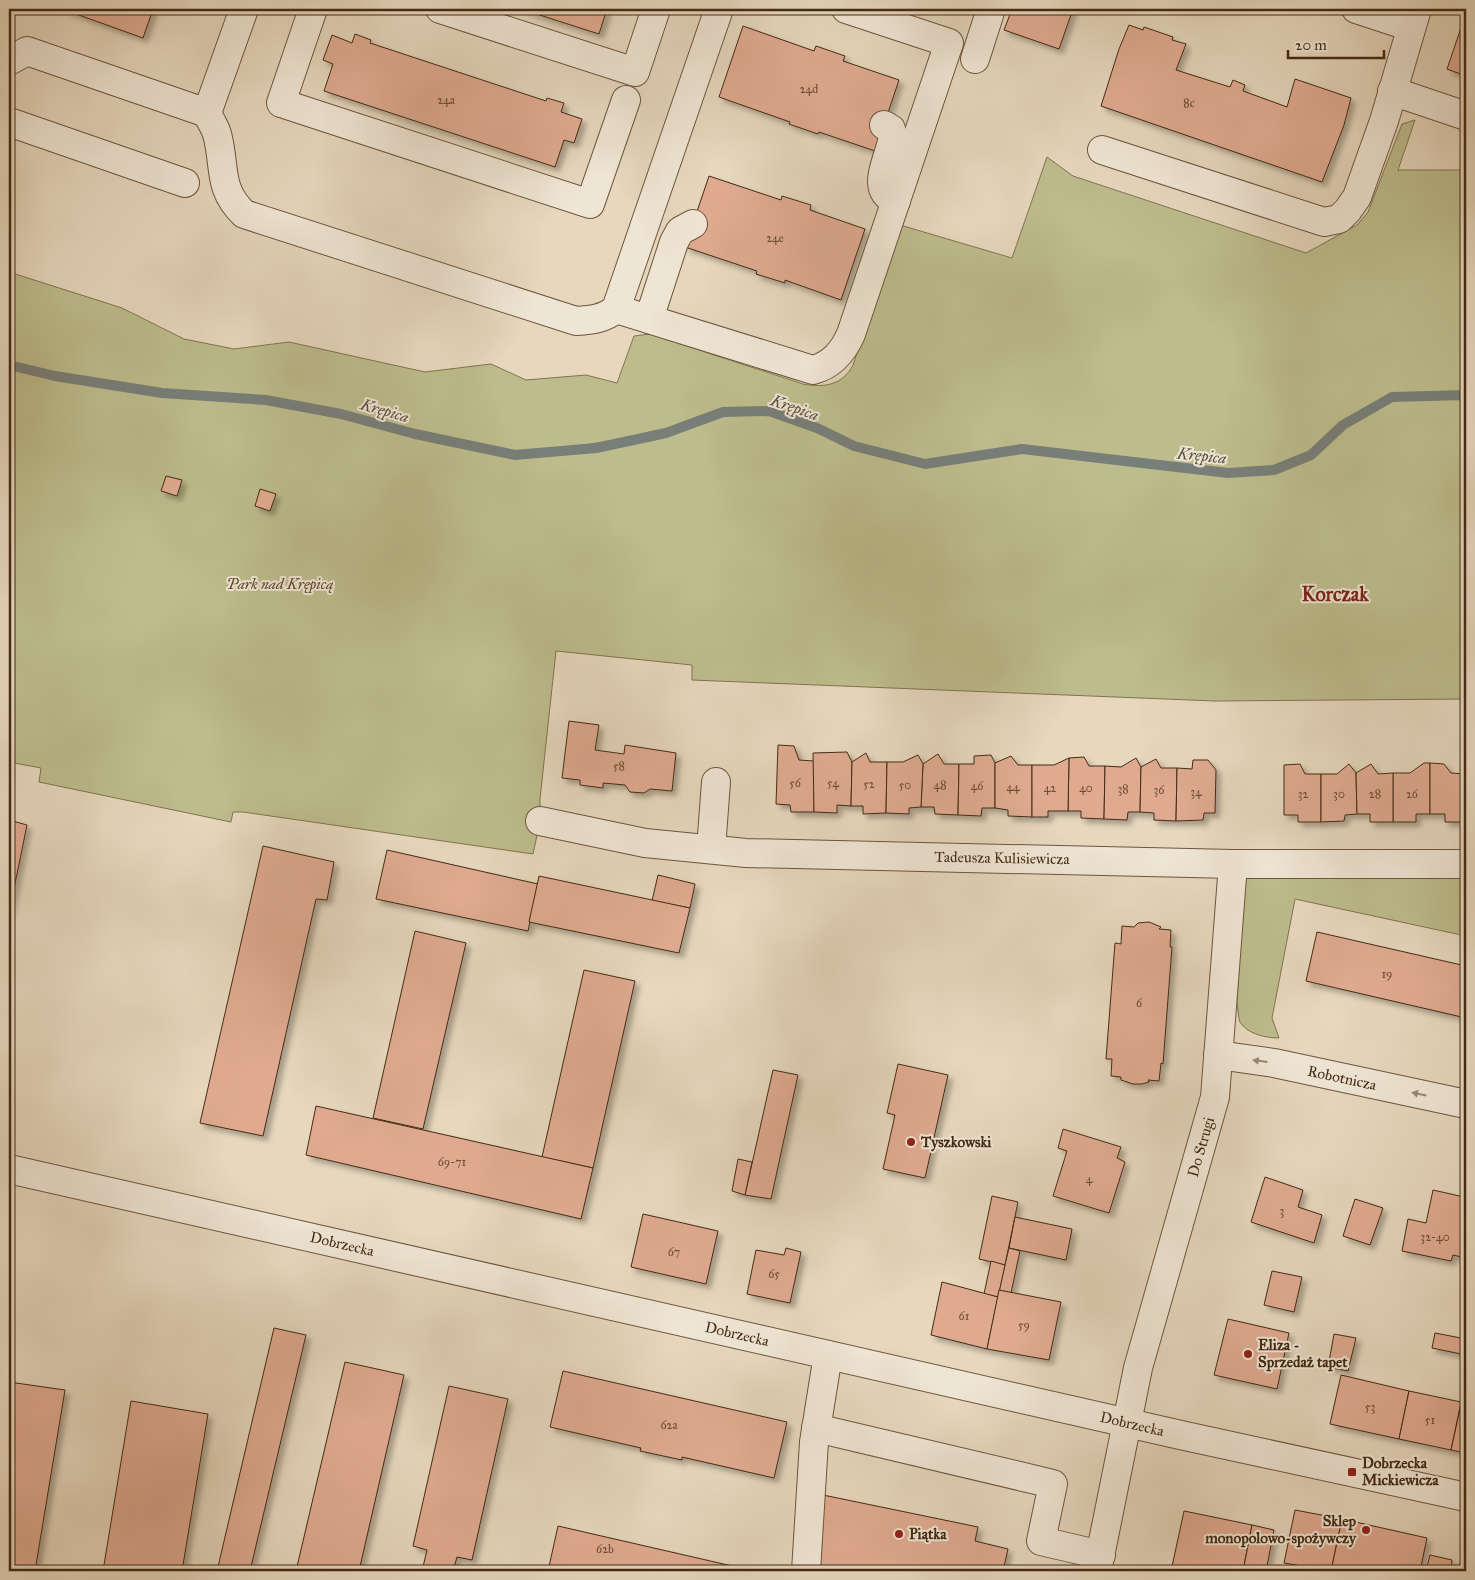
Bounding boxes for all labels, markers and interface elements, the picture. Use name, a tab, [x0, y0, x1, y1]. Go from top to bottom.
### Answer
scale bar	[1288, 28, 1384, 60]
text: 20 m	[1295, 36, 1327, 54]
house number: 24d	[800, 82, 818, 96]
house number: 24a	[437, 93, 456, 107]
house number: 8c	[1183, 96, 1195, 110]
house number: 24e	[766, 231, 784, 245]
water label: Krępica	[767, 390, 822, 426]
water label: Krępica	[357, 394, 412, 427]
water label: Krępica	[1175, 443, 1228, 469]
park label: Park nad Krępicą	[227, 575, 333, 594]
district label: Korczak	[1302, 582, 1369, 606]
house number: 58	[613, 759, 625, 773]
house number: 56	[789, 776, 802, 790]
house number: 54	[827, 776, 839, 790]
house number: 52	[863, 777, 875, 791]
house number: 50	[899, 778, 911, 792]
house number: 48	[933, 778, 947, 792]
house number: 46	[971, 779, 984, 793]
house number: 44	[1006, 780, 1020, 794]
house number: 42	[1044, 781, 1056, 795]
house number: 40	[1079, 781, 1093, 795]
house number: 38	[1117, 782, 1129, 796]
house number: 36	[1154, 783, 1165, 797]
house number: 34	[1190, 785, 1202, 799]
house number: 32	[1298, 787, 1308, 801]
house number: 30	[1333, 787, 1345, 801]
house number: 28	[1369, 787, 1381, 801]
house number: 26	[1406, 787, 1419, 801]
street label: Tadeusza Kulisiewicza	[934, 848, 1070, 868]
house number: 19	[1381, 967, 1393, 981]
house number: 6	[1136, 996, 1143, 1010]
one-way arrow	[1251, 1057, 1267, 1065]
street label: Robotnicza	[1306, 1062, 1379, 1094]
one-way arrow	[1411, 1090, 1426, 1098]
street label: Do Strugi	[1184, 1115, 1218, 1179]
place label: Tyszkowski	[920, 1133, 992, 1152]
marker: Tyszkowski	[905, 1136, 917, 1148]
house number: 69-71	[438, 1155, 467, 1169]
house number: 4	[1086, 1172, 1093, 1186]
house number: 3	[1280, 1204, 1285, 1218]
street label: Dobrzecka	[308, 1228, 376, 1260]
house number: 32-40	[1420, 1230, 1450, 1244]
house number: 67	[668, 1245, 680, 1259]
house number: 65	[768, 1267, 780, 1281]
house number: 61	[959, 1309, 970, 1323]
street label: Dobrzecka	[703, 1318, 771, 1350]
house number: 59	[1018, 1318, 1030, 1332]
place label: Eliza - Sprzedaż tapet	[1258, 1336, 1348, 1372]
marker: Eliza - Sprzedaż tapet	[1242, 1348, 1254, 1360]
house number: 53	[1365, 1400, 1375, 1414]
street label: Dobrzecka	[1098, 1408, 1166, 1440]
house number: 51	[1425, 1413, 1435, 1427]
house number: 62a	[660, 1418, 679, 1432]
place label: Dobrzecka Mickiewicza	[1362, 1454, 1439, 1489]
marker: Dobrzecka Mickiewicza	[1346, 1466, 1358, 1478]
place label: Sklep monopolowo-spożywczy	[1204, 1512, 1357, 1548]
marker: Sklep monopolowo-spożywczy	[1360, 1524, 1372, 1536]
place label: Piątka	[909, 1525, 947, 1543]
marker: Piątka	[893, 1528, 905, 1540]
house number: 62b	[596, 1542, 614, 1556]

